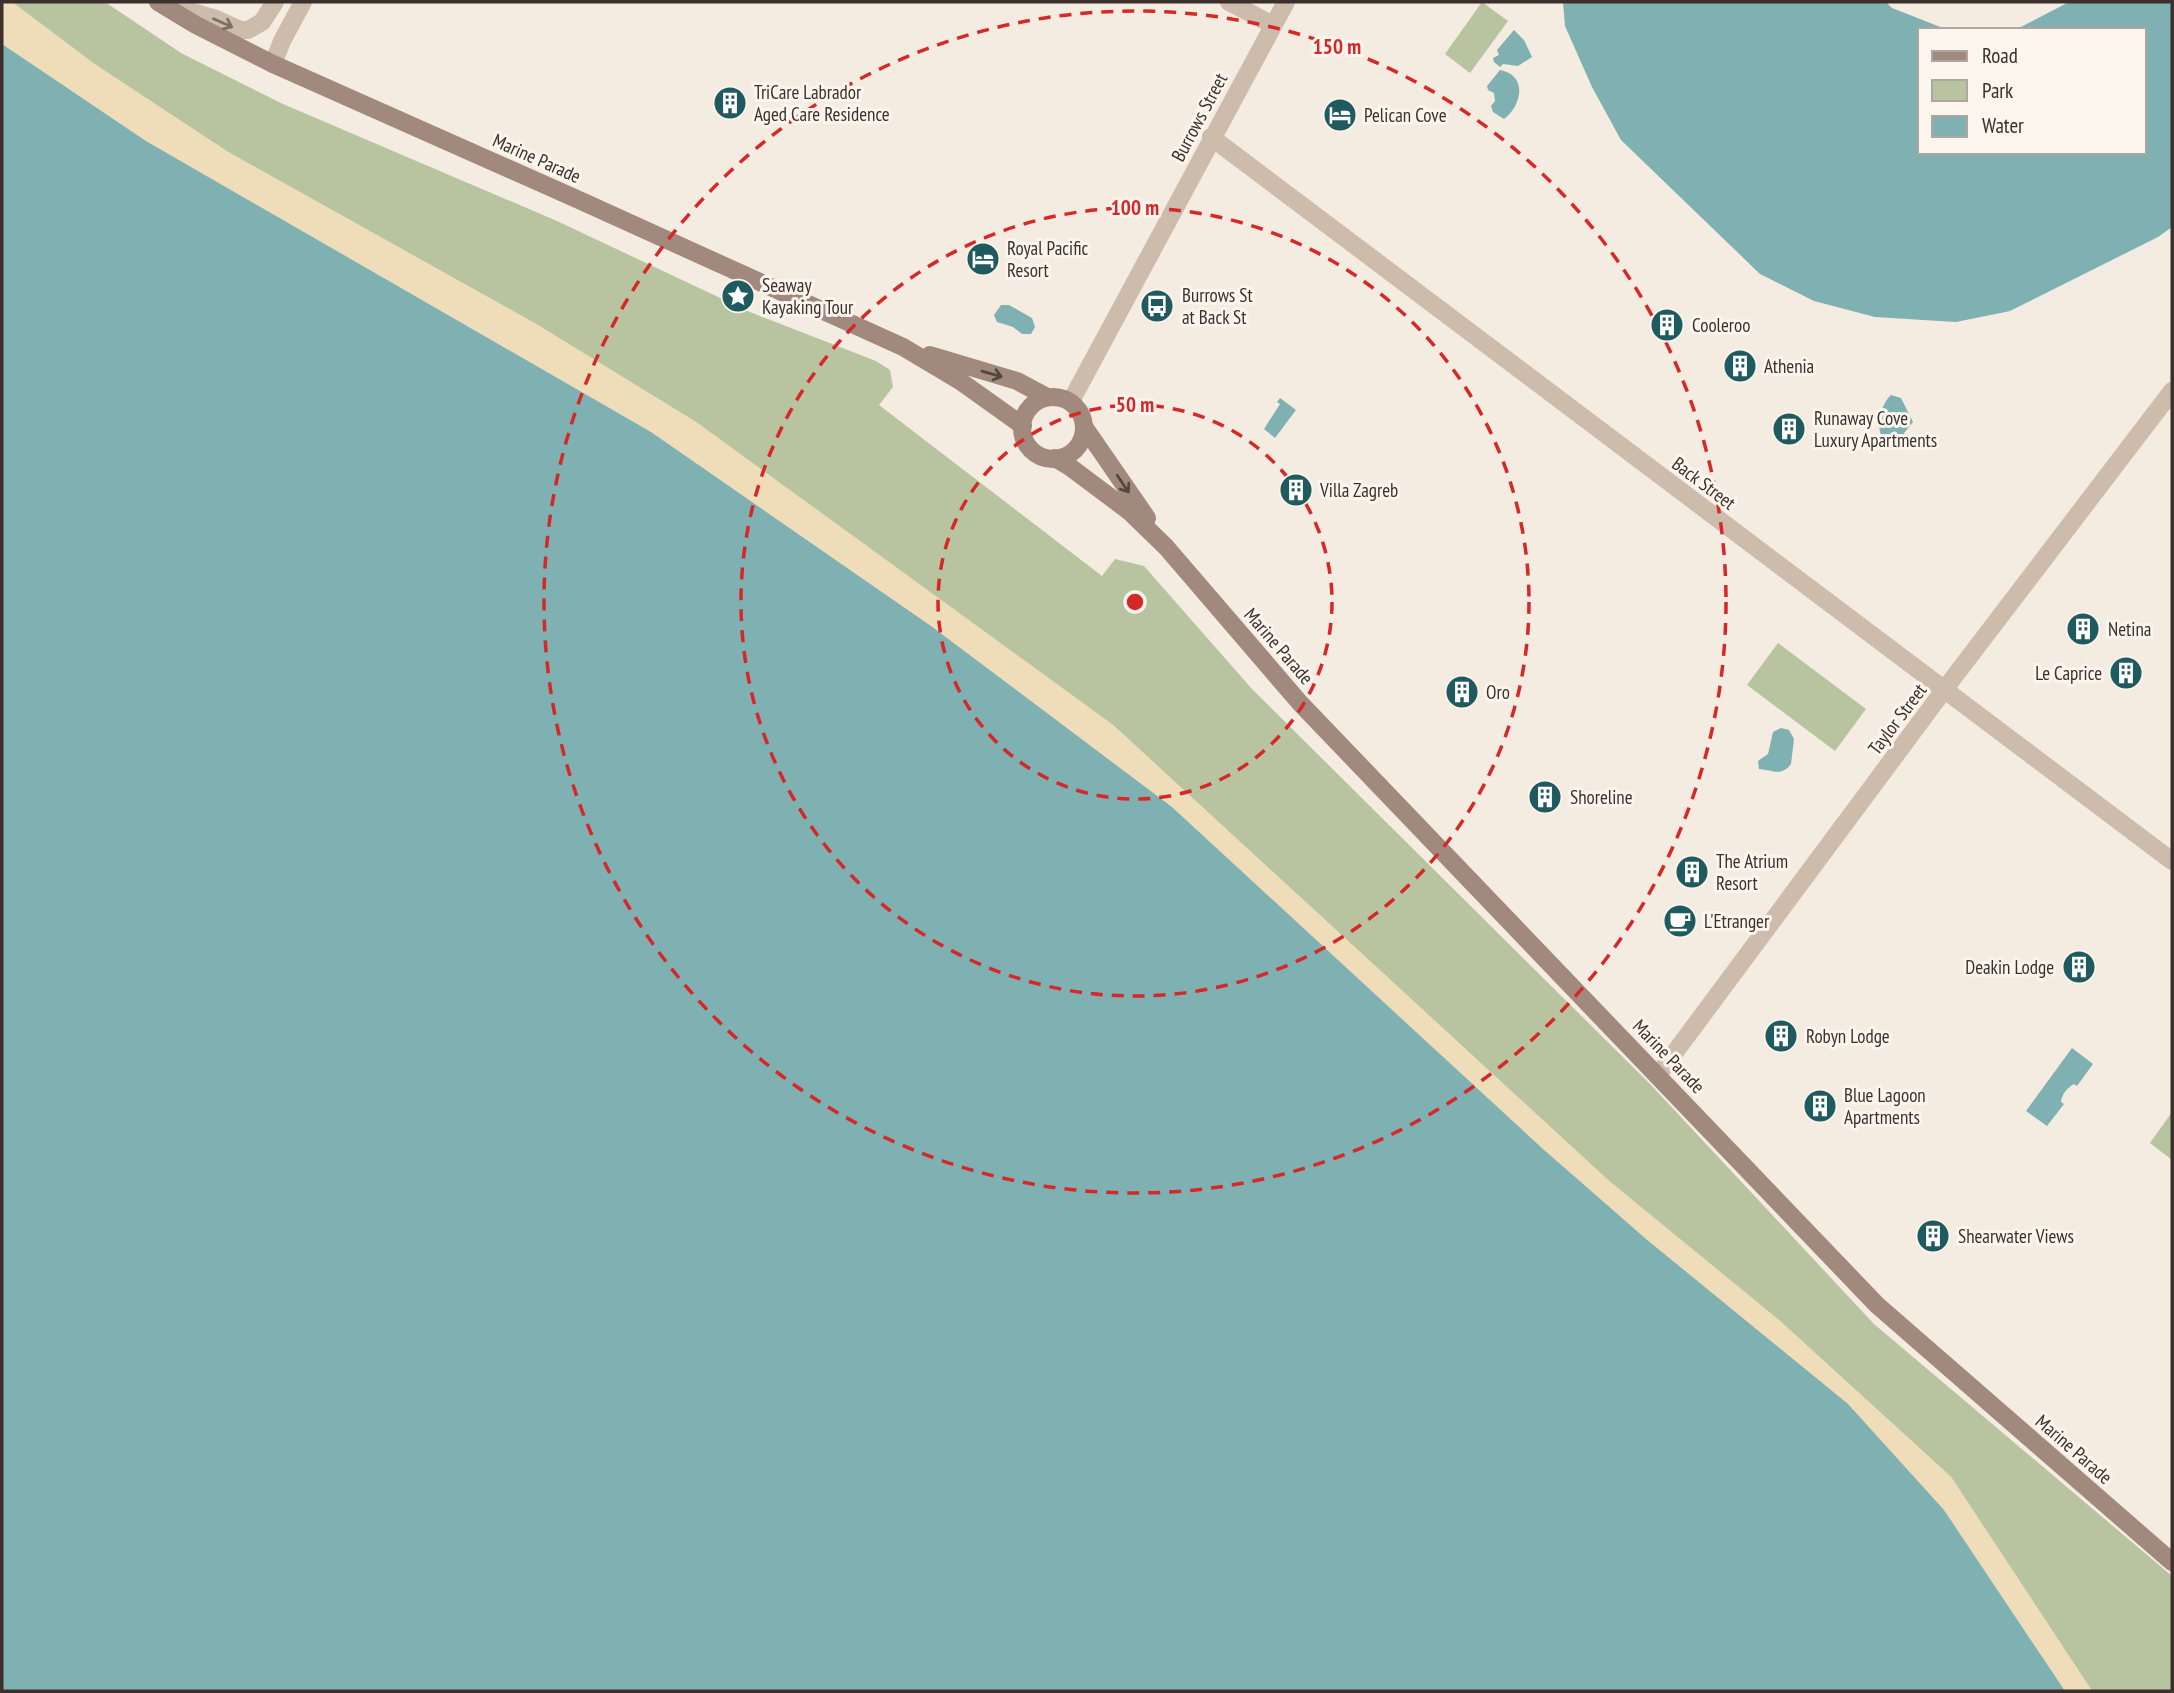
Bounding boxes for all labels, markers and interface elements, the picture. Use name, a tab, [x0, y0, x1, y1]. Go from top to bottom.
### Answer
one-way arrow	[212, 17, 233, 30]
legend	[1918, 28, 2146, 154]
text: 150 m	[1313, 33, 1361, 60]
text: Road	[1982, 42, 2018, 69]
street label: Burrows Street	[1166, 68, 1233, 165]
text: Park	[1982, 77, 2013, 104]
place label: TriCare Labrador Aged Care Residence	[754, 80, 890, 126]
building icon: TriCare Labrador Aged Care Residence	[711, 84, 749, 122]
hotel icon: Pelican Cove	[1321, 96, 1359, 134]
place label: Pelican Cove	[1364, 103, 1447, 127]
text: Water	[1982, 112, 2024, 139]
street label: Marine Parade	[489, 128, 585, 188]
text: 100 m	[1111, 194, 1159, 221]
place label: Royal Pacific Resort	[1007, 236, 1088, 282]
hotel icon: Royal Pacific Resort	[964, 240, 1002, 278]
place label: Seaway Kayaking Tour	[762, 273, 854, 319]
place icon: Seaway Kayaking Tour	[719, 277, 757, 315]
place label: Burrows St at Back St	[1182, 283, 1253, 329]
bus stop icon: Burrows St at Back St	[1138, 287, 1176, 325]
building icon: Cooleroo	[1648, 306, 1686, 344]
place label: Cooleroo	[1692, 313, 1750, 337]
building icon: Athenia	[1721, 347, 1759, 385]
place label: Athenia	[1764, 354, 1814, 378]
one-way arrow	[980, 368, 1002, 381]
text: 50 m	[1116, 391, 1154, 418]
place label: Runaway Cove Luxury Apartments	[1814, 406, 1937, 452]
building icon: Runaway Cove Luxury Apartments	[1770, 410, 1808, 448]
street label: Back Street	[1667, 451, 1741, 515]
building icon: Villa Zagreb	[1277, 471, 1315, 509]
one-way arrow	[1116, 474, 1130, 493]
place label: Villa Zagreb	[1319, 478, 1398, 502]
centre of rings	[1123, 590, 1147, 614]
street label: Marine Parade	[1239, 603, 1319, 689]
building icon: Netina	[2064, 610, 2102, 648]
place label: Netina	[2108, 617, 2151, 641]
building icon: Le Caprice	[2107, 654, 2145, 692]
place label: Le Caprice	[2035, 661, 2102, 685]
building icon: Oro	[1443, 673, 1481, 711]
street label: Taylor Street	[1862, 678, 1932, 759]
place label: Oro	[1486, 680, 1510, 704]
building icon: Shoreline	[1526, 778, 1564, 816]
place label: Shoreline	[1570, 785, 1633, 809]
place label: The Atrium Resort	[1716, 849, 1788, 895]
building icon: The Atrium Resort	[1673, 853, 1711, 891]
cafe icon: L'Etranger	[1661, 902, 1699, 940]
place label: L'Etranger	[1704, 909, 1770, 933]
building icon: Deakin Lodge	[2060, 948, 2098, 986]
place label: Deakin Lodge	[1965, 955, 2054, 979]
street label: Marine Parade	[1628, 1014, 1710, 1098]
building icon: Robyn Lodge	[1762, 1017, 1800, 1055]
place label: Robyn Lodge	[1806, 1024, 1890, 1048]
place label: Blue Lagoon Apartments	[1844, 1083, 1926, 1129]
building icon: Blue Lagoon Apartments	[1801, 1087, 1839, 1125]
building icon: Shearwater Views	[1914, 1217, 1952, 1255]
place label: Shearwater Views	[1958, 1224, 2074, 1248]
street label: Marine Parade	[2031, 1409, 2117, 1489]

